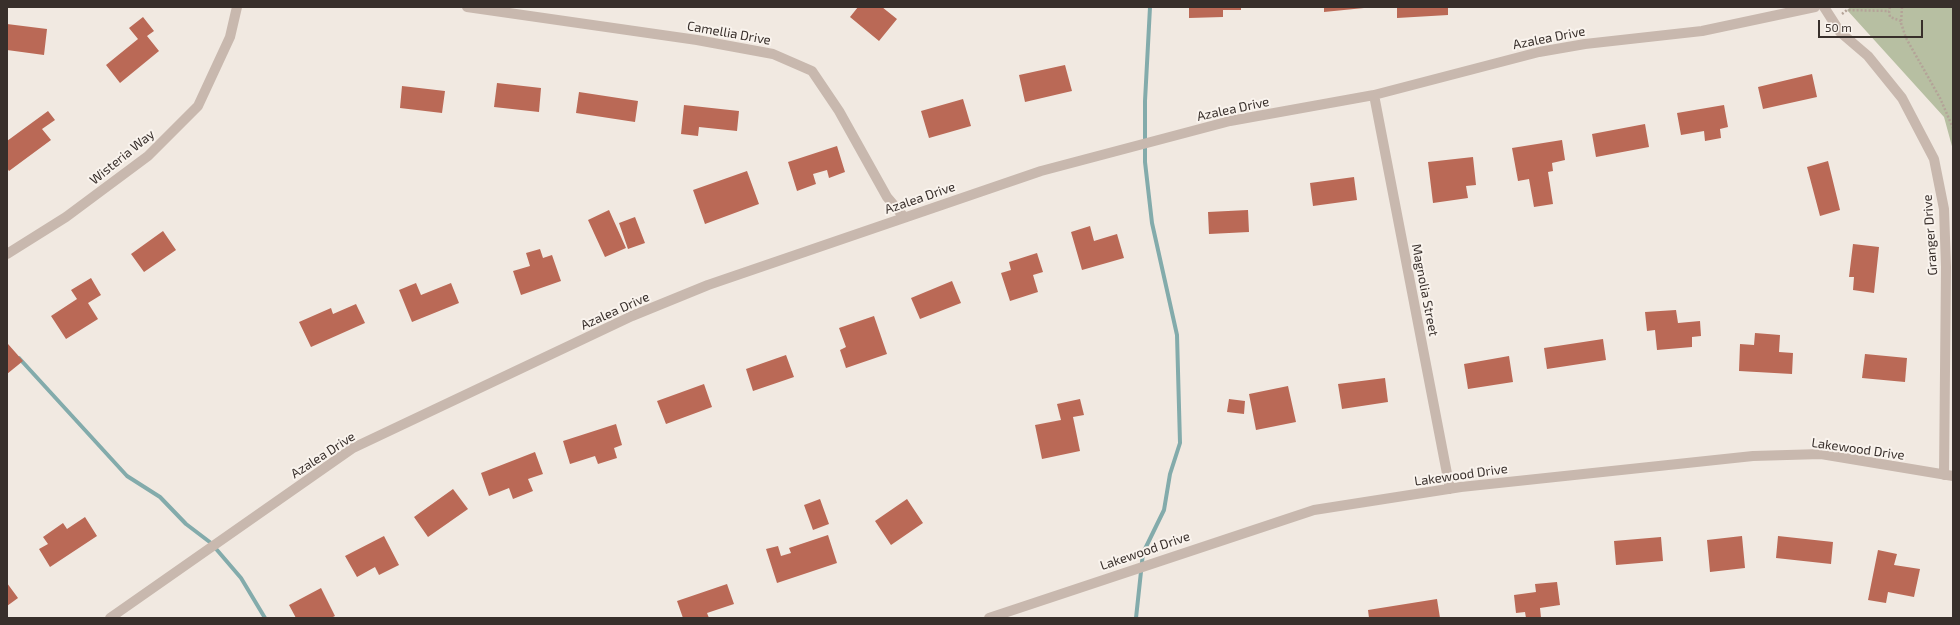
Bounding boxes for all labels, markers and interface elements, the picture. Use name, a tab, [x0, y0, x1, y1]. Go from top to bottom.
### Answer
scale bar	[1820, 12, 1925, 38]
street label: Camellia Drive	[686, 18, 772, 48]
text: 50 m	[1825, 20, 1852, 34]
street label: Azalea Drive	[1511, 23, 1587, 53]
street label: Azalea Drive	[1195, 94, 1271, 124]
street label: Wisteria Way	[86, 126, 158, 188]
street label: Azalea Drive	[883, 179, 957, 217]
street label: Granger Drive	[1919, 194, 1941, 276]
street label: Magnolia Street	[1408, 242, 1442, 338]
street label: Azalea Drive	[578, 289, 652, 333]
street label: Azalea Drive	[288, 428, 358, 482]
street label: Lakewood Drive	[1810, 435, 1906, 463]
street label: Lakewood Drive	[1413, 461, 1509, 489]
street label: Lakewood Drive	[1098, 528, 1192, 574]

